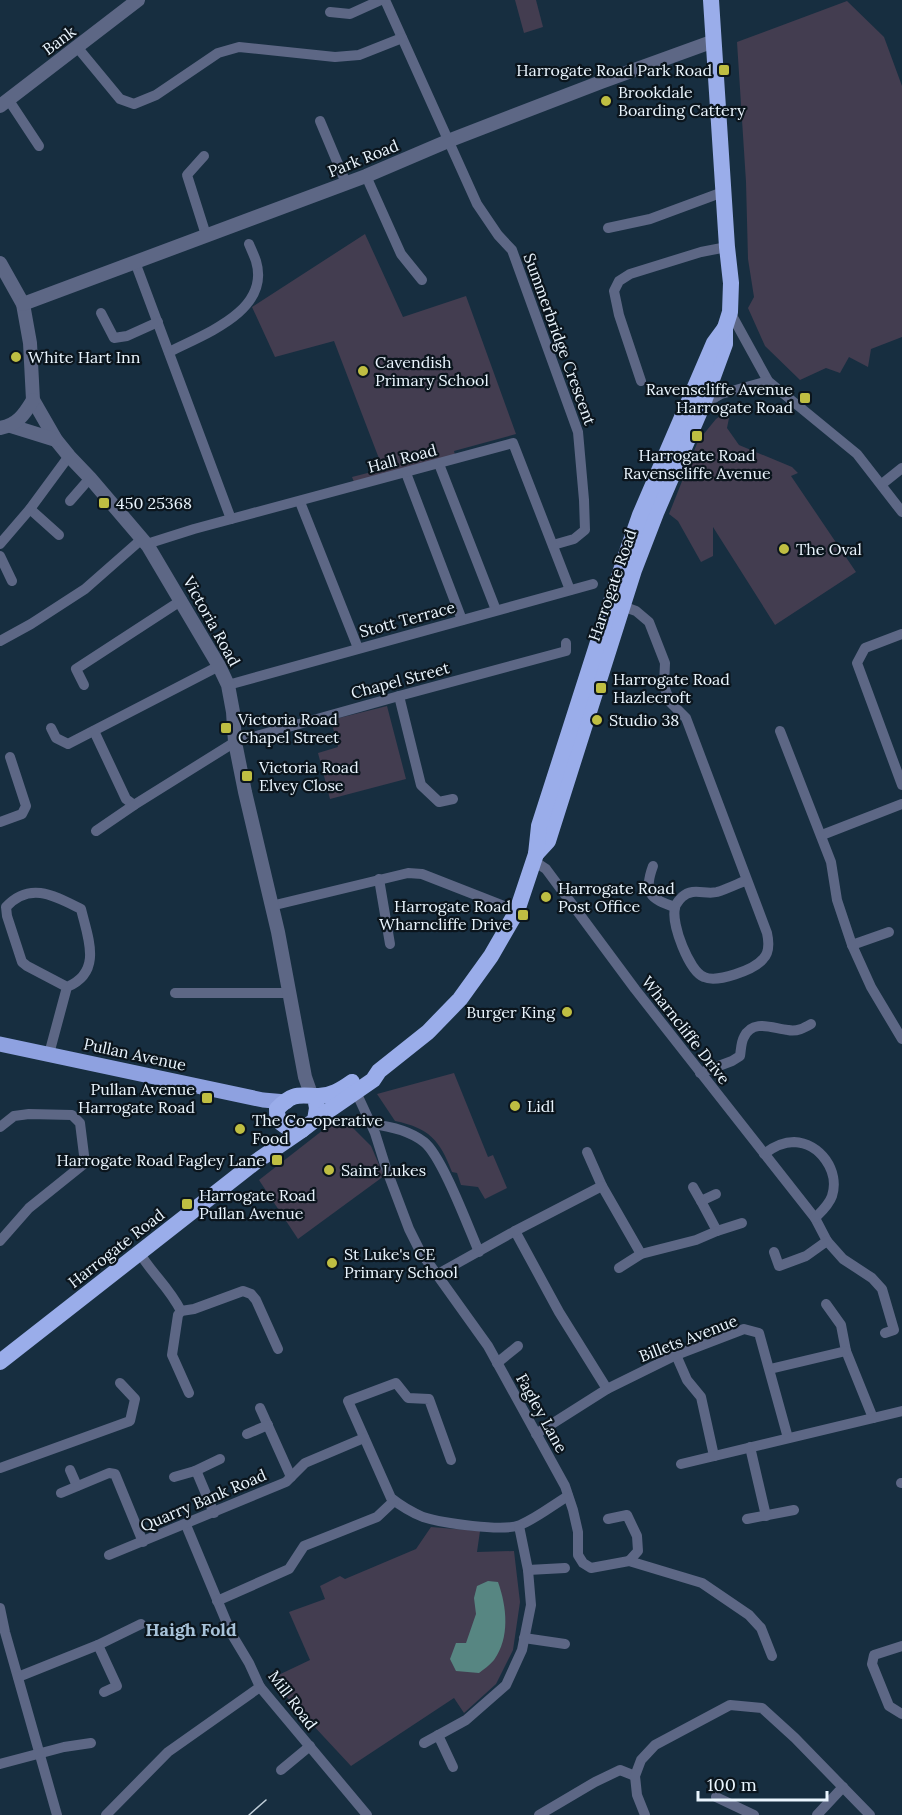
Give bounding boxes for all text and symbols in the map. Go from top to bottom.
street label: Bank [38,21,80,59]
place label: Harrogate Road Park Road [516,60,712,80]
marker: Harrogate Road Park Road [717,63,731,77]
place label: Brookdale Boarding Cattery [618,82,746,120]
marker: Brookdale Boarding Cattery [599,94,613,108]
street label: Park Road [325,135,402,181]
street label: Summerbridge Crescent [520,250,601,428]
place label: White Hart Inn [28,347,141,367]
marker: White Hart Inn [9,350,23,364]
place label: Cavendish Primary School [375,352,489,390]
marker: Cavendish Primary School [356,364,370,378]
place label: Ravenscliffe Avenue Harrogate Road [646,379,793,417]
marker: Ravenscliffe Avenue Harrogate Road [798,391,812,405]
marker: Harrogate Road Ravenscliffe Avenue [690,429,704,443]
street label: Hall Road [365,439,439,477]
place label: Harrogate Road Ravenscliffe Avenue [623,445,771,483]
place label: 450 25368 [116,493,192,513]
marker: 450 25368 [97,496,111,510]
street label: Harrogate Road [584,526,641,644]
place label: The Oval [796,539,862,559]
marker: The Oval [777,542,791,556]
street label: Victoria Road [179,572,245,670]
street label: Stott Terrace [357,597,457,641]
street label: Chapel Street [349,657,452,703]
place label: Harrogate Road Hazlecroft [613,669,730,707]
marker: Harrogate Road Hazlecroft [594,681,608,695]
place label: Victoria Road Chapel Street [237,709,340,747]
place label: Studio 38 [609,710,679,730]
marker: Studio 38 [590,713,604,727]
marker: Victoria Road Chapel Street [219,721,233,735]
place label: Victoria Road Elvey Close [258,757,359,795]
marker: Victoria Road Elvey Close [240,769,254,783]
place label: Harrogate Road Post Office [558,878,675,916]
marker: Harrogate Road Post Office [539,890,553,904]
place label: Harrogate Road Wharncliffe Drive [379,896,511,934]
marker: Harrogate Road Wharncliffe Drive [516,908,530,922]
street label: Wharncliffe Drive [638,972,735,1088]
place label: Burger King [466,1002,556,1022]
marker: Burger King [560,1005,574,1019]
street label: Pullan Avenue [82,1033,188,1075]
place label: Pullan Avenue Harrogate Road [78,1079,195,1117]
marker: Pullan Avenue Harrogate Road [200,1091,214,1105]
place label: Lidl [527,1096,555,1116]
marker: Lidl [508,1099,522,1113]
place label: The Co-operative Food [252,1110,383,1148]
marker: The Co-operative Food [233,1122,247,1136]
place label: Harrogate Road Fagley Lane [56,1150,265,1170]
marker: Harrogate Road Fagley Lane [270,1153,284,1167]
place label: Saint Lukes [341,1160,426,1180]
marker: Saint Lukes [322,1163,336,1177]
place label: Harrogate Road Pullan Avenue [199,1185,316,1223]
marker: Harrogate Road Pullan Avenue [180,1197,194,1211]
street label: Harrogate Road [64,1204,169,1292]
place label: St Luke's CE Primary School [344,1244,458,1282]
marker: St Luke's CE Primary School [325,1256,339,1270]
street label: Billets Avenue [636,1310,740,1366]
street label: Fagley Lane [512,1370,572,1456]
street label: Quarry Bank Road [137,1464,270,1536]
district label: Haigh Fold [145,1618,237,1641]
street label: Mill Road [264,1666,322,1734]
scale bar [698,1764,827,1802]
text: 100 m [707,1773,757,1796]

